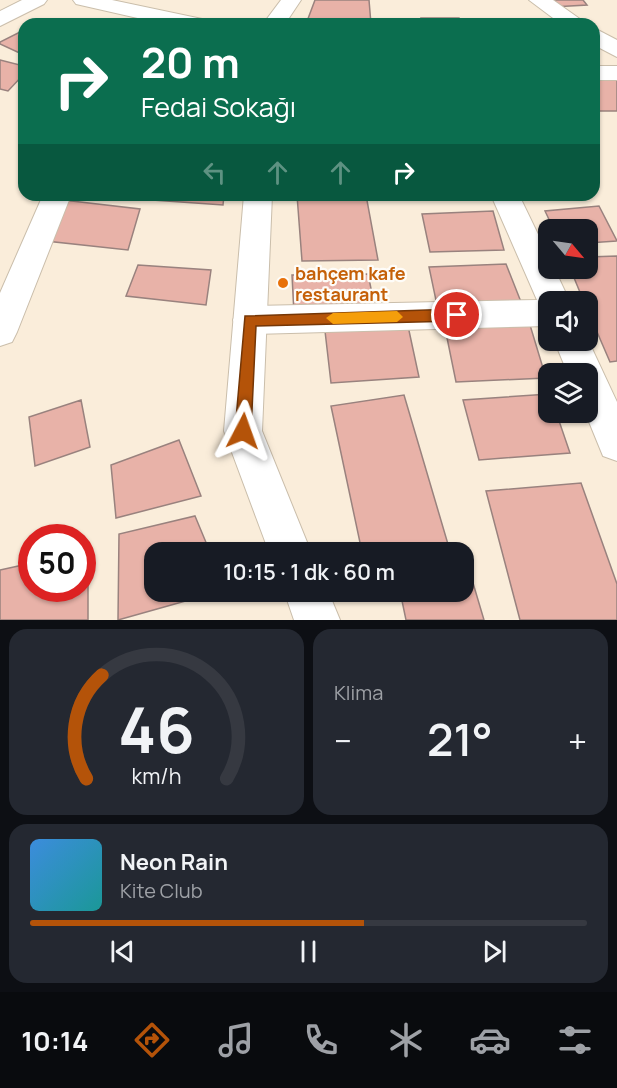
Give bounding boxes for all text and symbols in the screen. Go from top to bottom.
text: 20 m [141,33,240,91]
icon: right [42,42,120,120]
text: Fedai Sokağı [141,88,296,125]
icon: left [198,156,231,189]
icon: ahead [261,156,294,189]
icon: ahead [324,156,357,189]
icon: right [387,156,420,189]
north arrow [538,219,598,279]
map controls [538,219,598,423]
place label: bahçem kafe restaurant [295,261,406,306]
marker: bahçem kafe restaurant [276,276,290,290]
pin [431,289,482,340]
button: sound [538,291,598,351]
icon: arrive [440,298,473,331]
button: layers [538,363,598,423]
position arrow [211,399,275,463]
speed limit sign: 50 [18,524,96,602]
text: 10:15 · 1 dk · 60 m [223,557,395,587]
text: Klima [334,679,383,706]
text: 46 [118,686,195,772]
text: 21° [427,708,493,770]
text: − [334,718,352,763]
text: + [568,718,587,763]
text: km/h [132,761,181,790]
text: Neon Rain [120,847,228,877]
text: Kite Club [120,877,203,904]
icon: previous [106,935,139,968]
icon: pause [292,935,325,968]
icon: next [478,935,511,968]
icon: directions [131,1019,173,1061]
icon: music [215,1019,257,1061]
icon: phone [300,1019,342,1061]
icon: climate [385,1019,427,1061]
icon: car [469,1019,511,1061]
icon: filters [554,1019,596,1061]
text: 10:14 [21,1022,88,1059]

